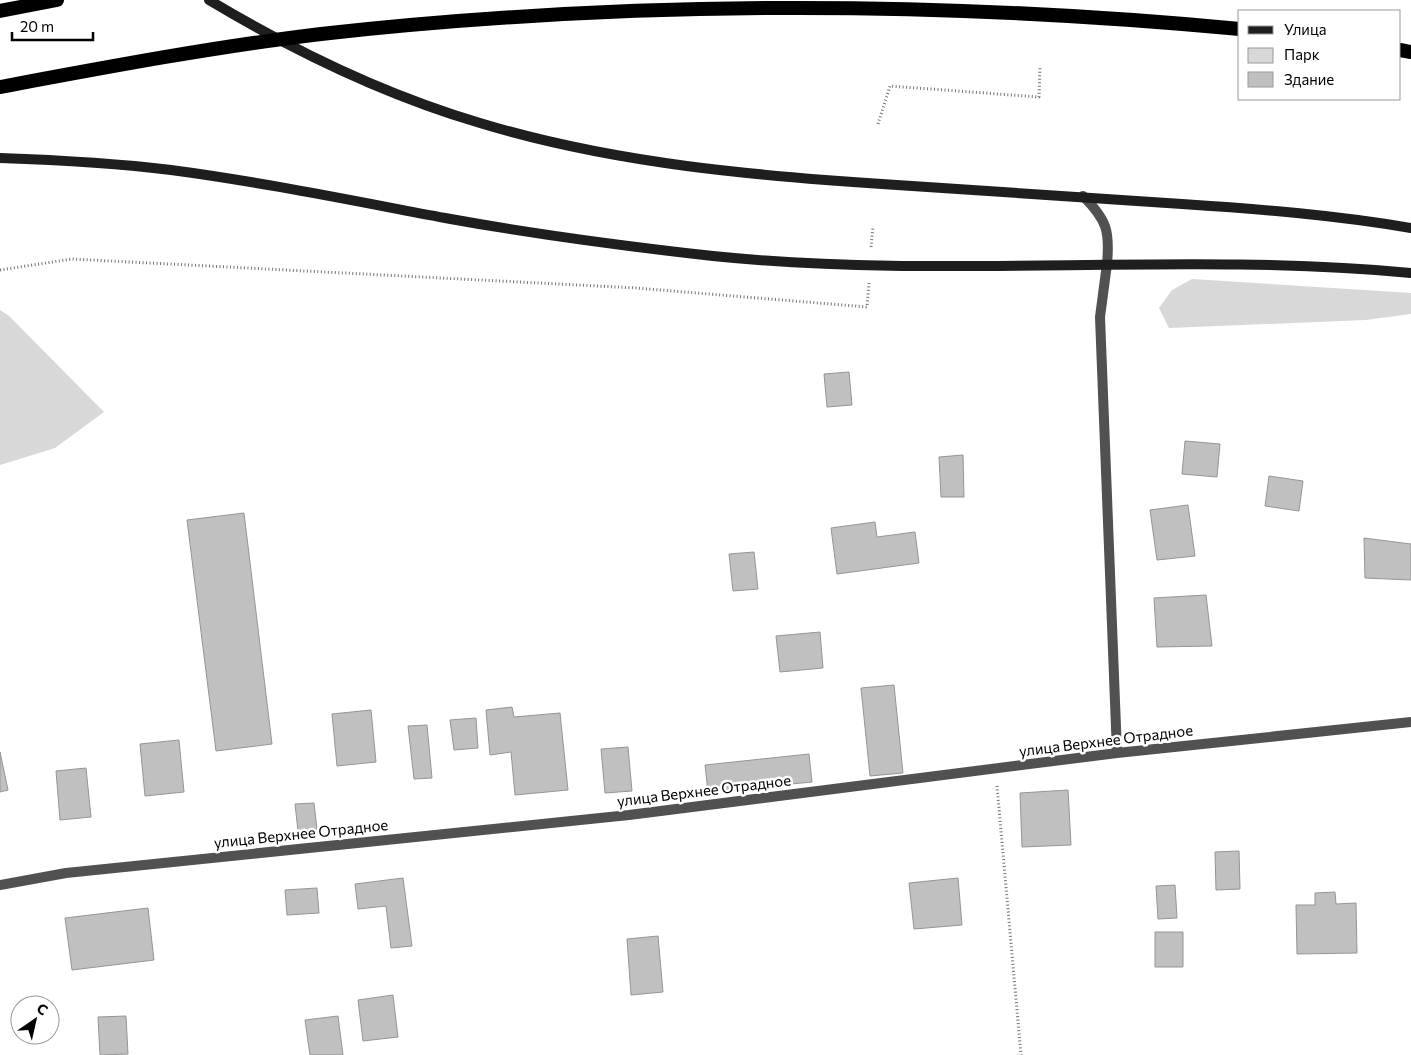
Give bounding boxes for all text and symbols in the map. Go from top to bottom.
scale bar [12,10,94,42]
legend [1238,10,1401,100]
text: 20 m [20,17,54,35]
text: Улица [1284,20,1326,38]
text: Парк [1284,45,1320,63]
text: Здание [1284,70,1334,88]
street label: улица Верхнее Отрадное [1018,720,1194,760]
street label: улица Верхнее Отрадное [616,770,792,810]
street label: улица Верхнее Отрадное [213,815,389,851]
north arrow [10,995,60,1045]
text: С [34,999,51,1019]

